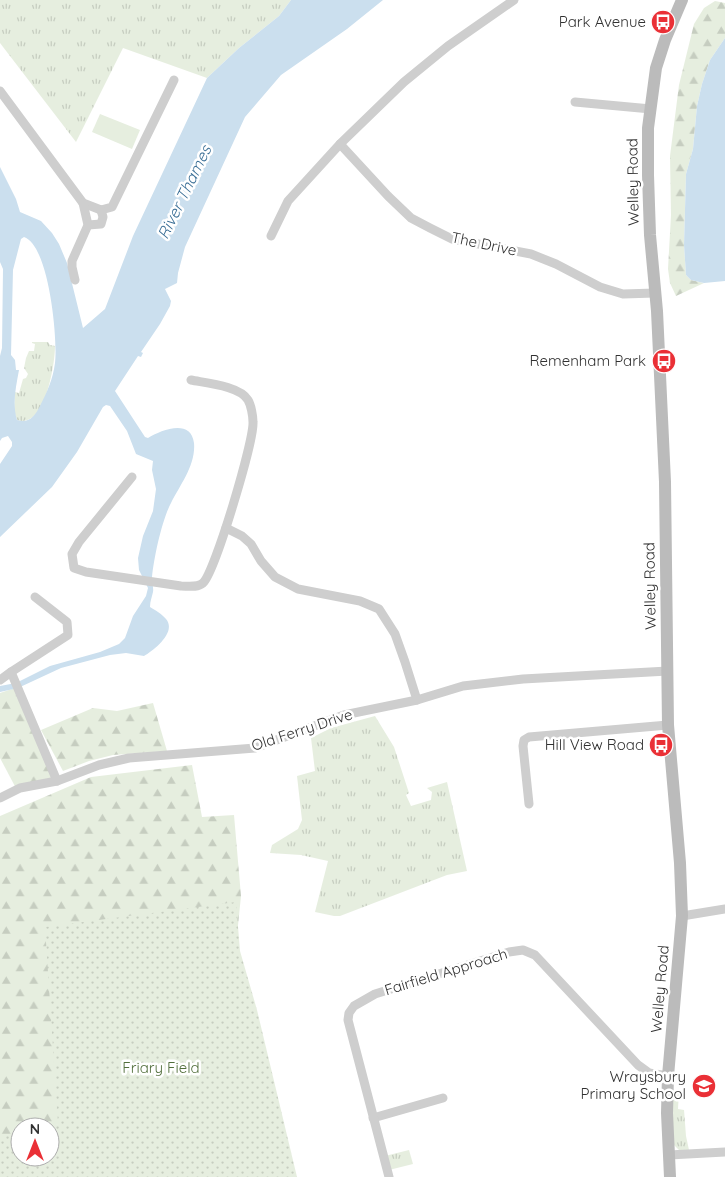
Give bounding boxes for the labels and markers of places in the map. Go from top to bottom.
bus stop icon: Park Avenue [650,9,676,35]
place label: Park Avenue [559,12,646,31]
bus stop icon: Remenham Park [651,348,677,374]
place label: Remenham Park [530,351,646,370]
bus stop icon: Hill View Road [648,732,674,758]
place label: Hill View Road [545,735,644,754]
place label: Wraysbury Primary School [581,1067,686,1103]
school or university icon: Wraysbury Primary School [691,1073,717,1099]

